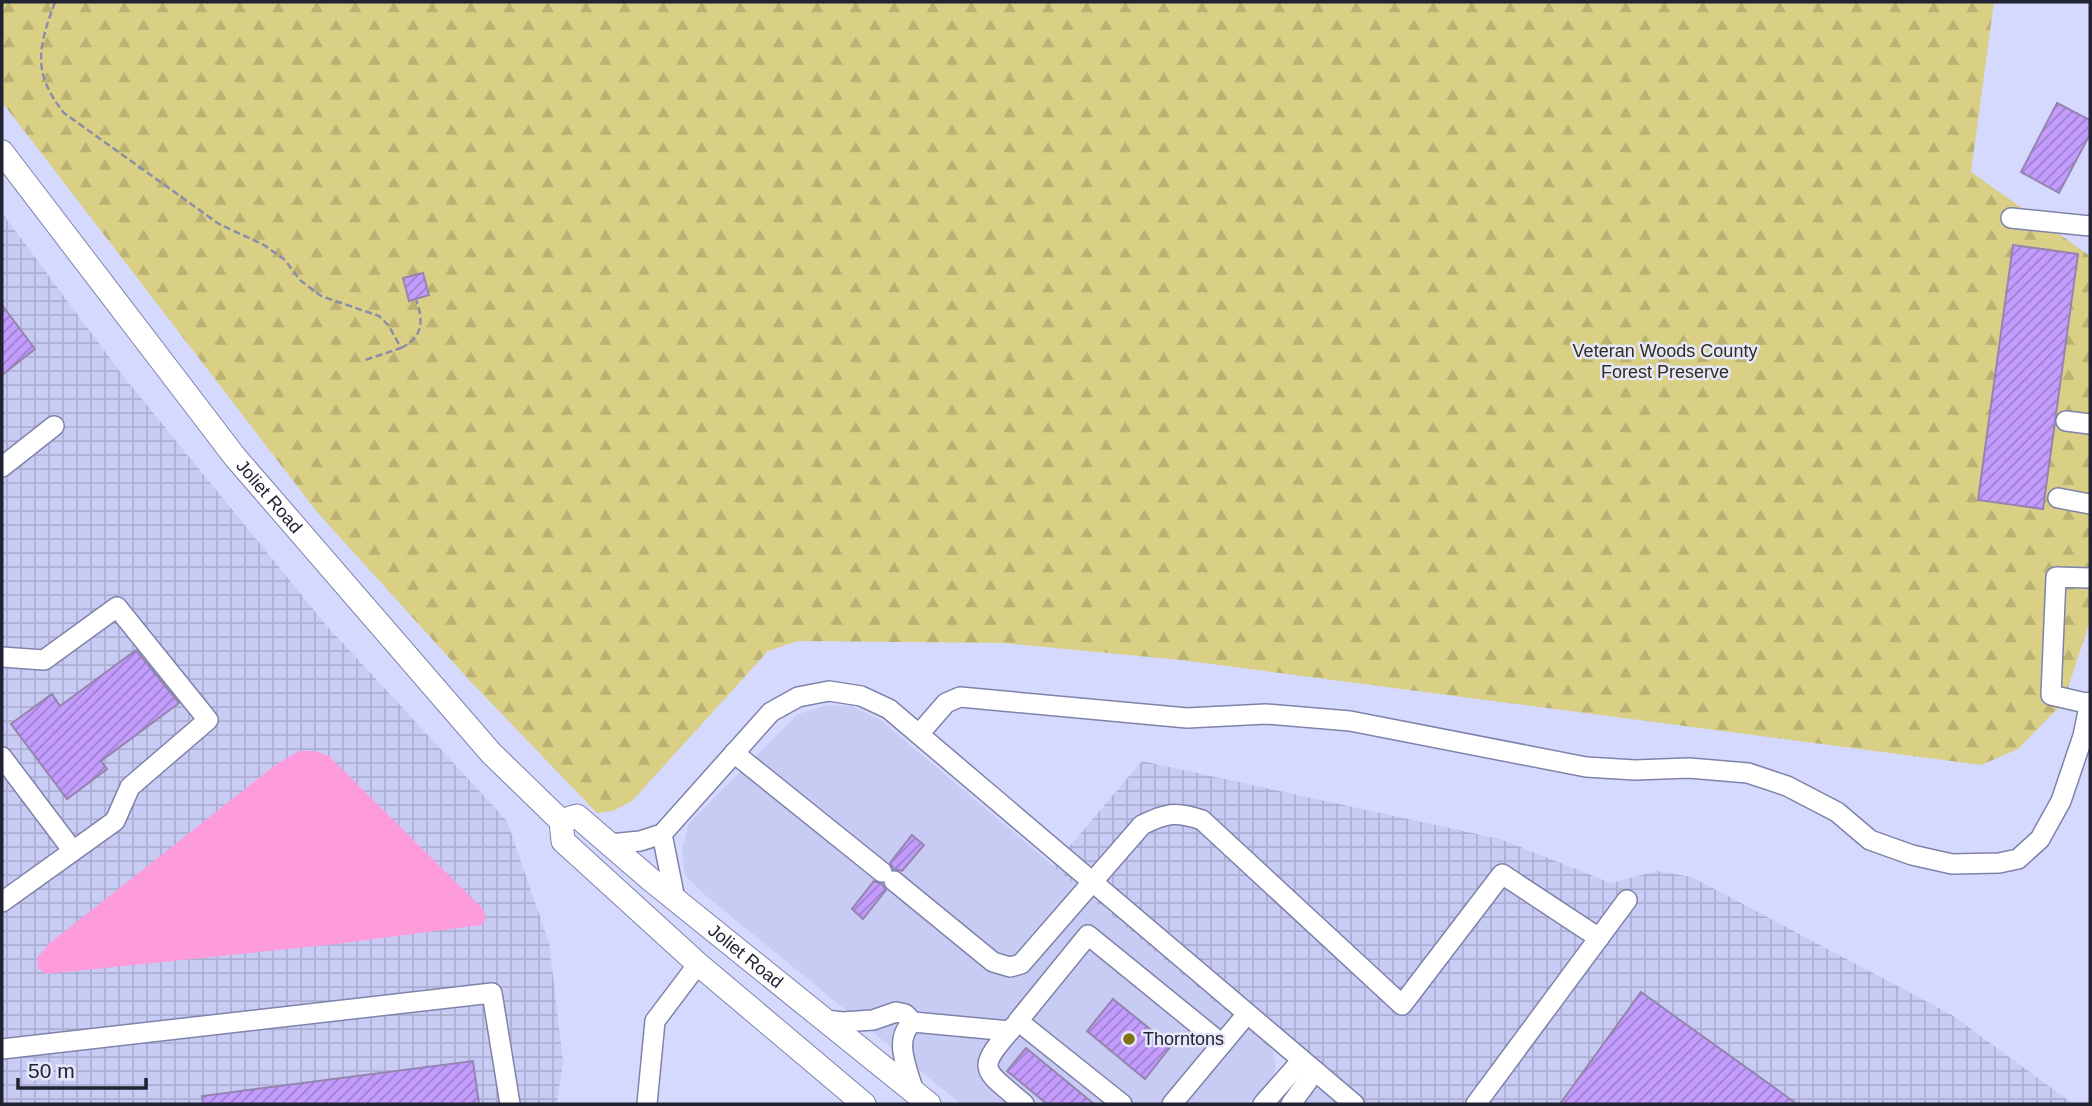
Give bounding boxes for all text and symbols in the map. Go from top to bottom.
park label: Veteran Woods County Forest Preserve [1573,341,1757,382]
street label: Joliet Road [232,456,306,537]
street label: Joliet Road [704,920,787,992]
place label: Thorntons [1143,1029,1224,1049]
marker: Thorntons [1121,1031,1137,1047]
scale bar [18,1046,145,1090]
text: 50 m [28,1059,75,1082]

